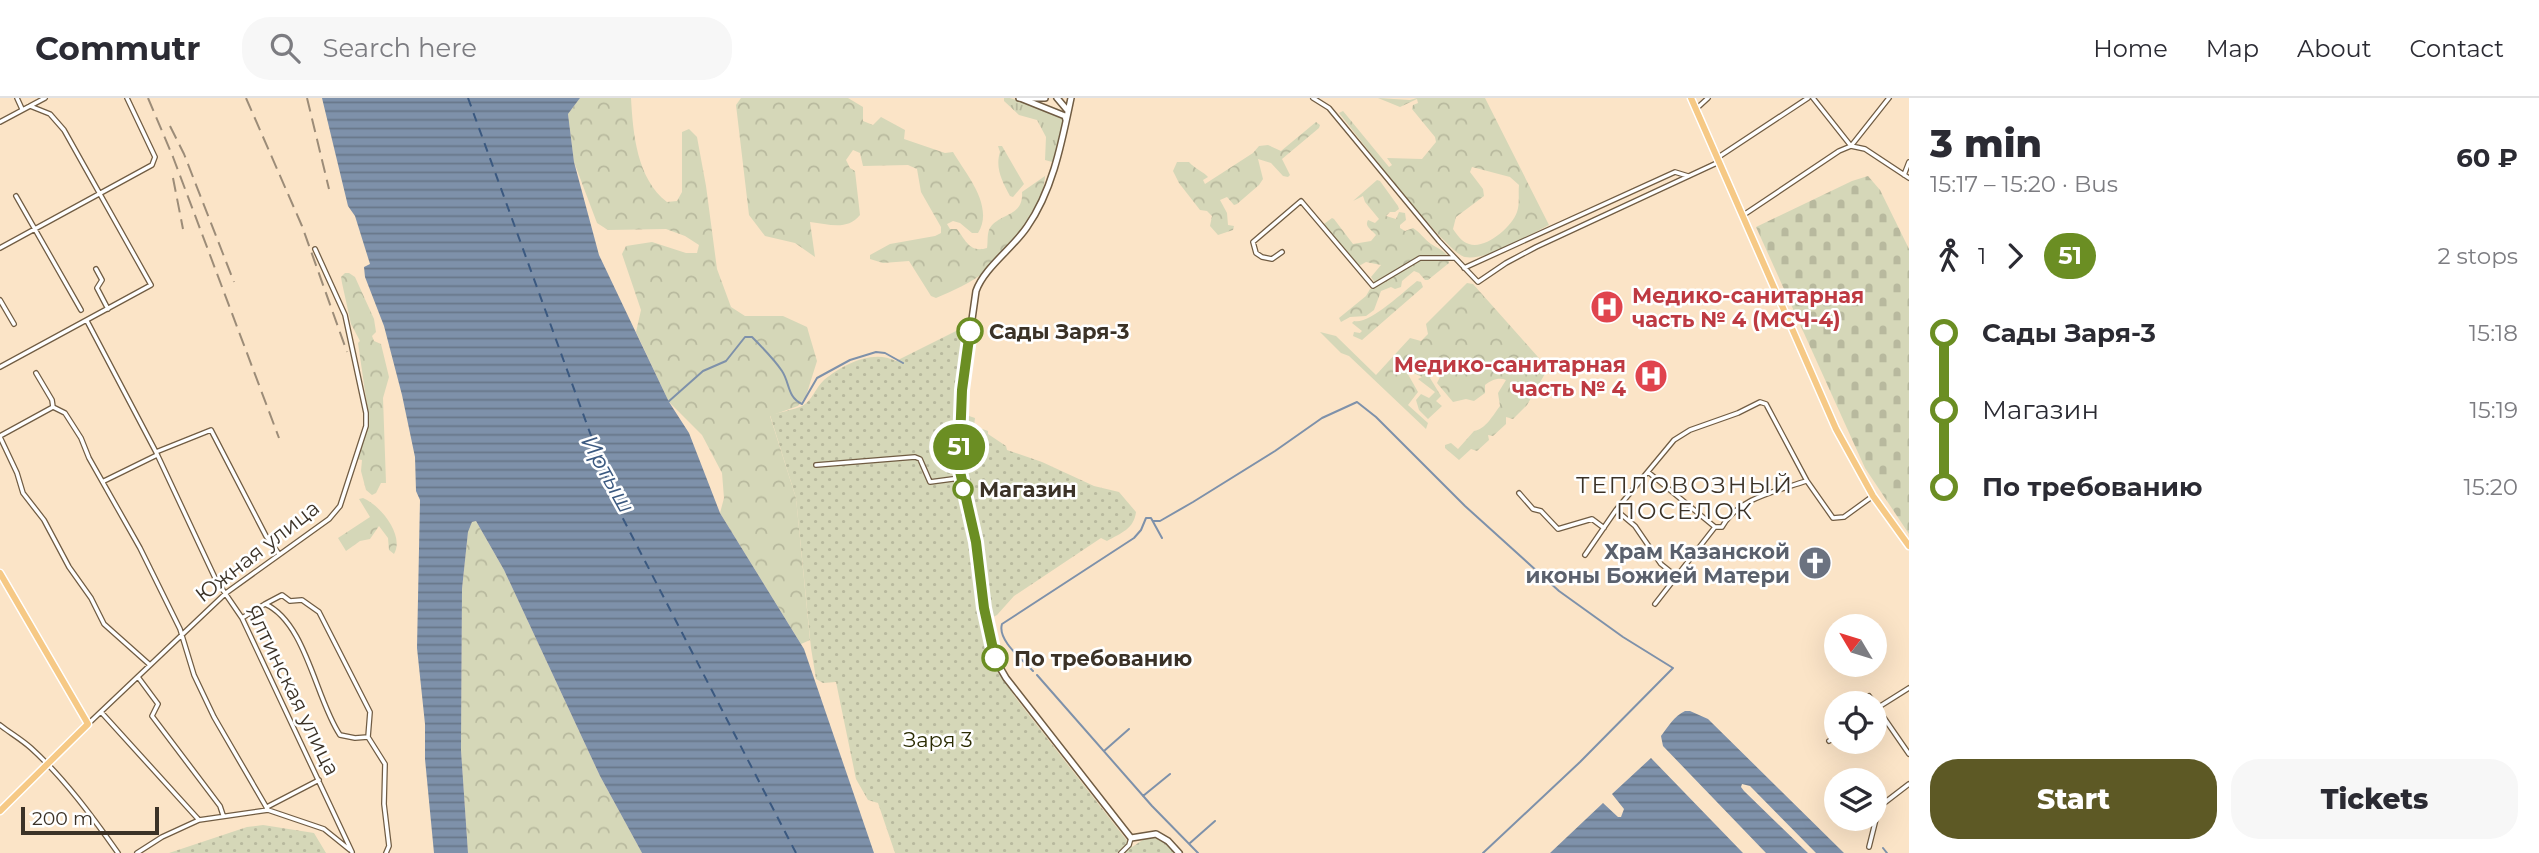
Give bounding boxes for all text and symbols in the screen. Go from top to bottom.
search box [242,17,732,80]
text: Commutr [35,28,200,68]
icon: search [266,29,304,67]
text: Search here [322,32,477,64]
text: Home [2093,34,2168,63]
text: Map [2206,34,2259,63]
text: About [2297,34,2371,63]
text: Contact [2409,34,2504,63]
text: 3 min [1930,120,2042,167]
text: 60 ₽ [2456,142,2518,174]
text: 15:17 – 15:20 · Bus [1930,170,2118,198]
icon: walk [1930,237,1968,275]
icon: forward [1996,237,2034,275]
text: 51 [2058,241,2082,270]
text: 1 [1978,242,1986,270]
text: 2 stops [2438,242,2518,270]
place label: Медико-санитарная часть № 4 (МСЧ-4) [1632,283,1864,332]
hospital icon: Медико-санитарная часть № 4 (МСЧ-4) [1588,288,1626,326]
text: Сады Заря-3 [1982,317,2156,349]
marker: Сады Заря-3 [957,318,983,344]
place label: Сады Заря-3 [989,319,1130,344]
text: 15:18 [2469,319,2518,347]
place label: Медико-санитарная часть № 4 [1394,352,1627,401]
hospital icon: Медико-санитарная часть № 4 [1632,357,1670,395]
text: Магазин [1982,394,2099,426]
text: 15:19 [2469,396,2518,424]
line badge: 51 [928,424,990,470]
water label: Иртыш [575,430,641,518]
text: 51 [947,432,971,461]
district label: ТЕПЛОВОЗНЫЙ ПОСЕЛОК [1576,471,1794,525]
text: По требованию [1982,471,2203,503]
text: 15:20 [2464,473,2518,501]
place label: Магазин [979,477,1077,502]
marker: Магазин [953,479,973,499]
street label: Южная улица [190,495,324,607]
place label: Храм Казанской иконы Божией Матери [1526,539,1790,588]
church icon: Храм Казанской иконы Божией Матери [1796,544,1834,582]
street label: Ялтинская улица [241,600,345,780]
north arrow [1824,614,1886,677]
map controls [1824,614,1887,831]
marker: По требованию [982,645,1008,671]
place label: По требованию [1014,646,1192,671]
button: locate [1824,691,1887,754]
park label: Заря 3 [903,727,973,752]
button: Start [1930,759,2217,839]
button: Tickets [2231,759,2518,839]
button: layers [1824,768,1887,831]
scale bar [21,804,159,836]
text: 200 m [32,807,93,830]

